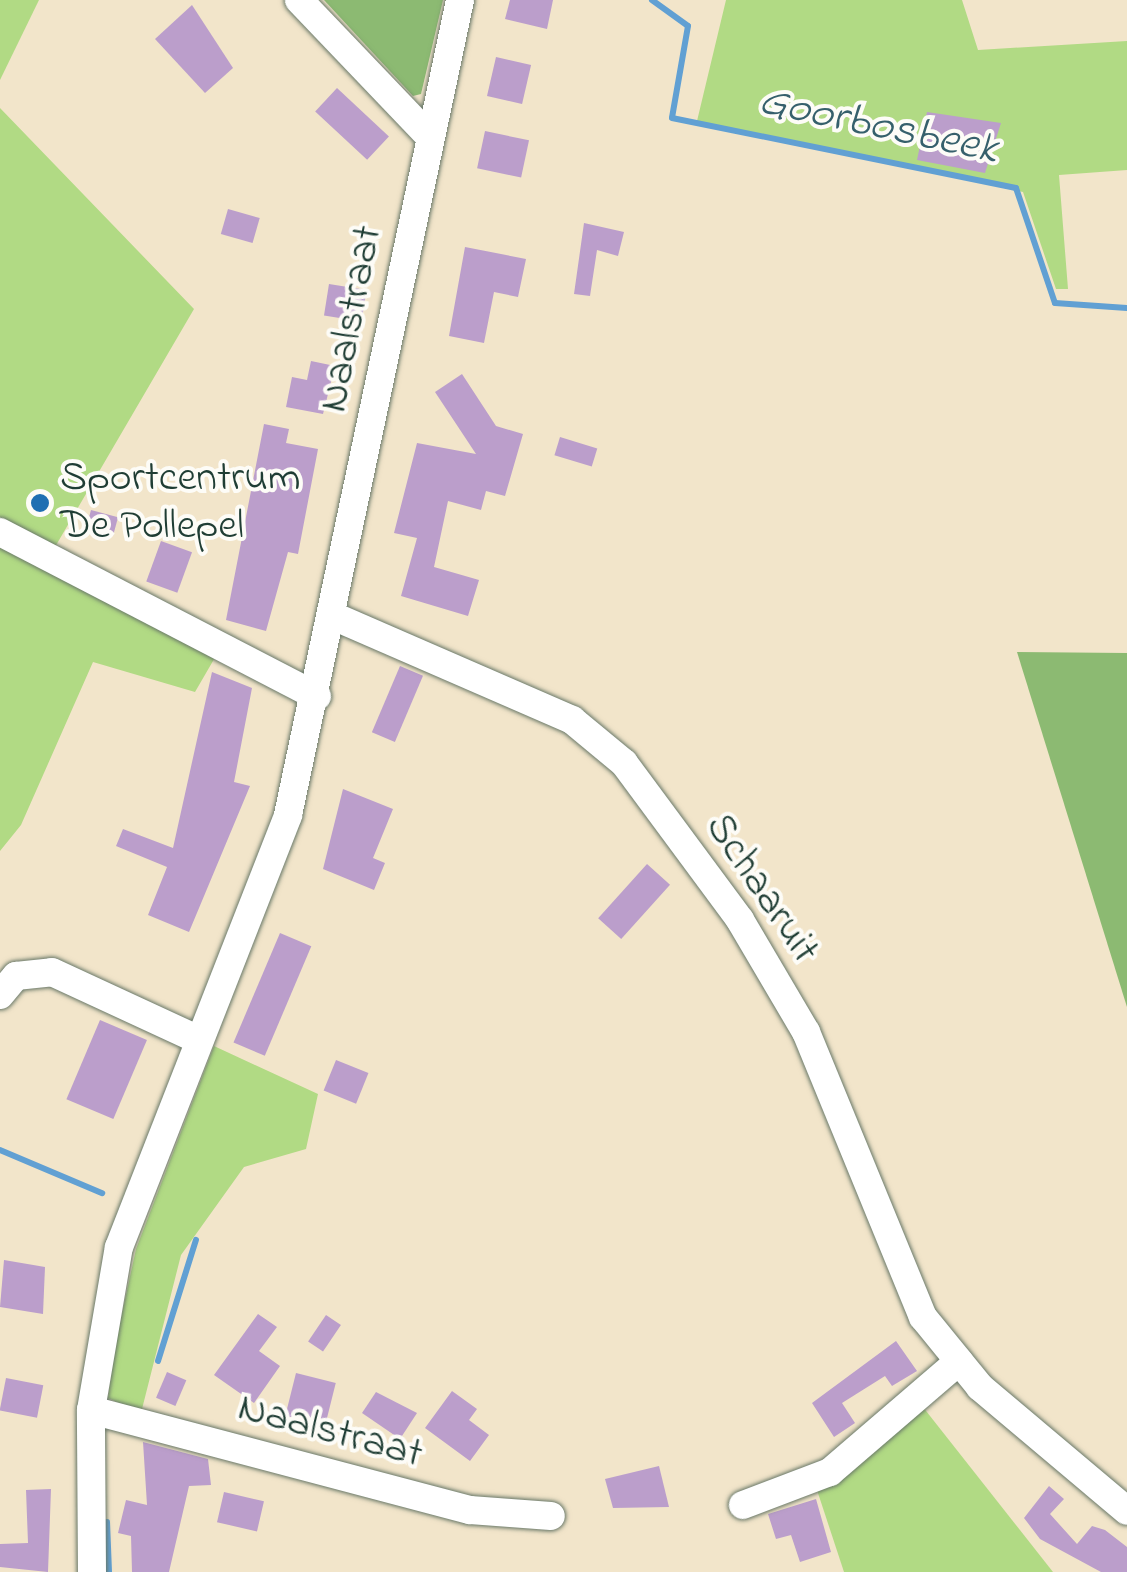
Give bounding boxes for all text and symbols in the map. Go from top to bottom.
water label: Goorbosbeek [754,75,1002,179]
street label: Naalstraat [309,222,395,416]
place label: Sportcentrum De Pollepel [60,454,301,552]
marker: Sportcentrum De Pollepel [29,492,51,514]
street label: Schaaruit [693,805,829,973]
street label: Naalstraat [232,1383,428,1481]

